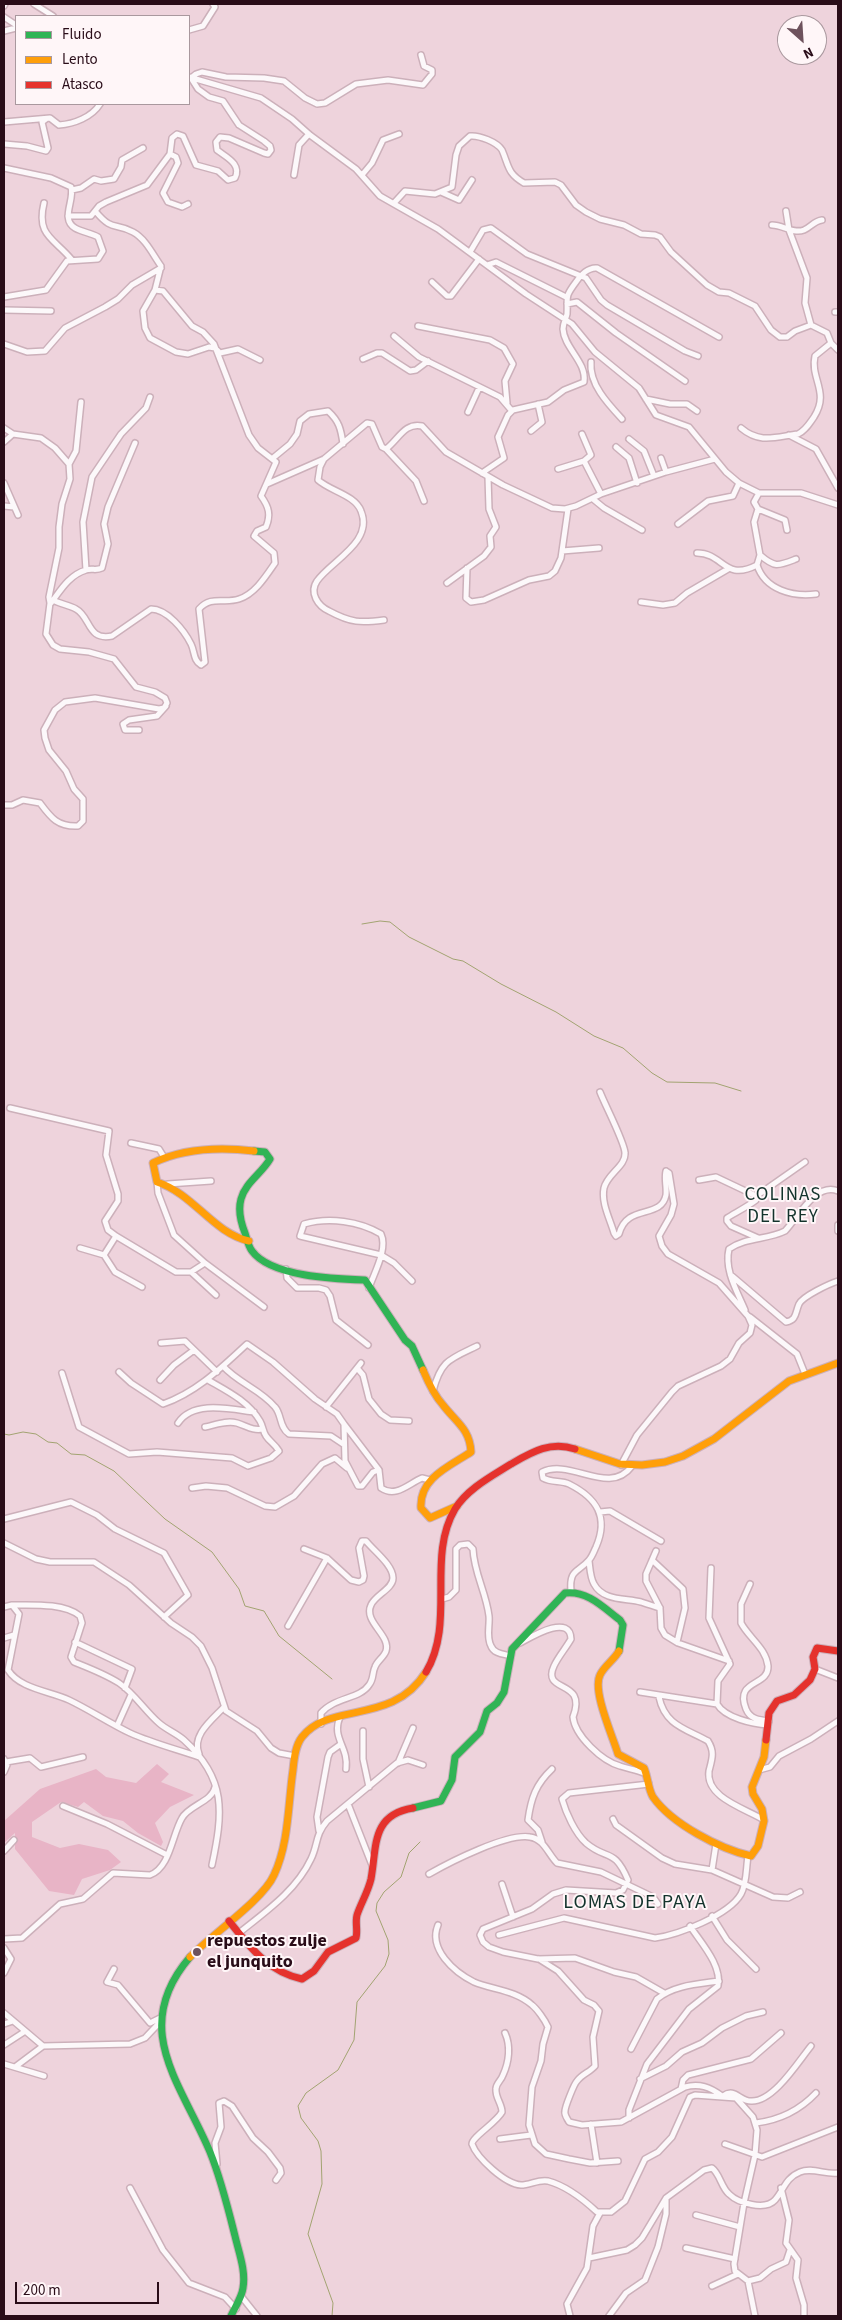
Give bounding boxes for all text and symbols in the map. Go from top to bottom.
legend [15,15,190,105]
north arrow [777,15,827,65]
text: Fluido [62,24,102,45]
text: N [800,42,817,64]
text: Lento [62,49,98,70]
text: Atasco [62,74,103,95]
district label: COLINAS DEL REY [744,1185,822,1229]
district label: LOMAS DE PAYA [562,1892,708,1916]
place label: repuestos zulje el junquito [207,1931,327,1974]
marker: repuestos zulje el junquito [191,1946,203,1958]
scale bar [18,2272,161,2304]
text: 200 m [23,2280,61,2301]

